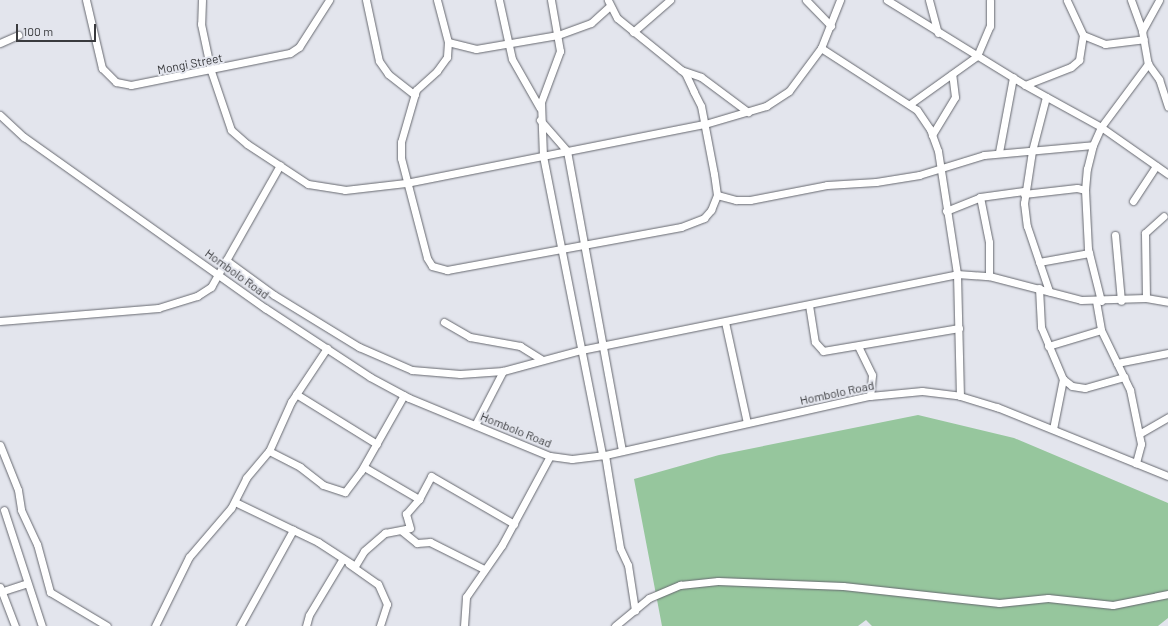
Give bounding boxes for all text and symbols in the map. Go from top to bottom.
scale bar [18,16,98,42]
text: 100 m [23,24,53,38]
street label: Mongi Street [156,51,224,77]
street label: Hombolo Road [202,246,272,302]
street label: Hombolo Road [799,378,875,408]
street label: Hombolo Road [478,409,554,451]

